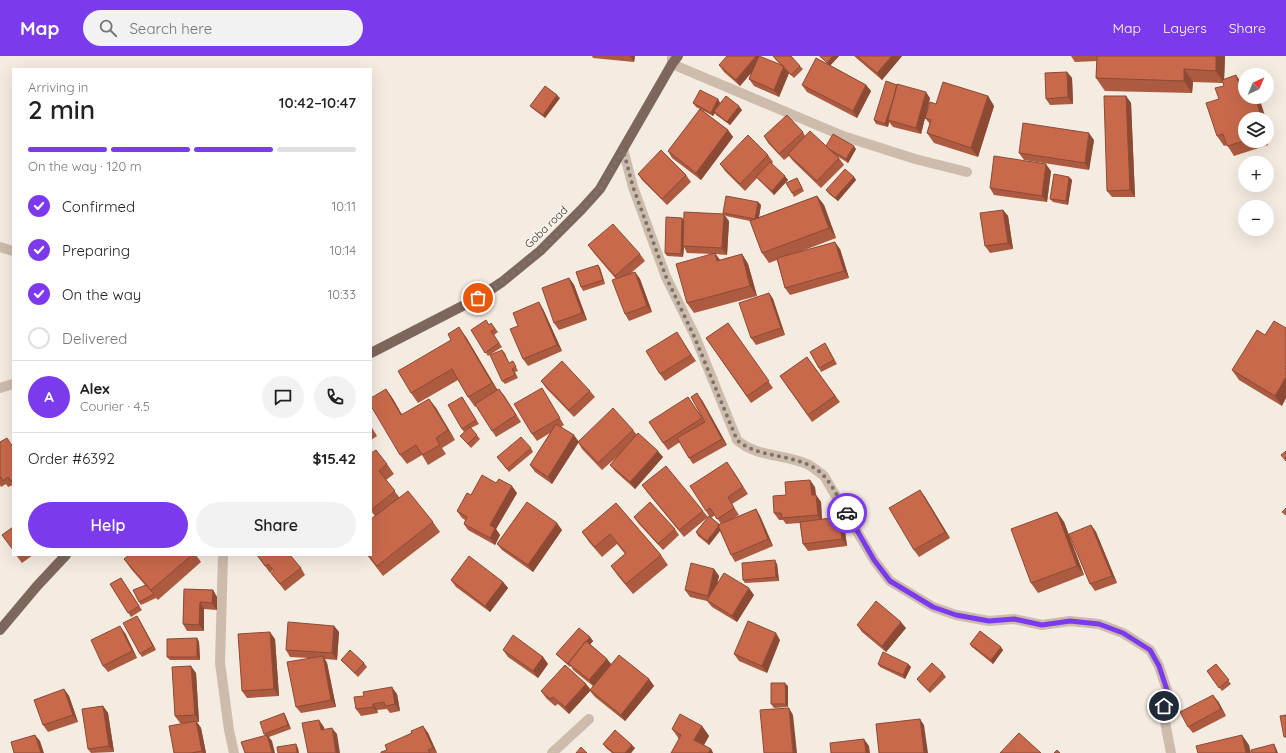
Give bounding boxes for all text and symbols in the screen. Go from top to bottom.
search box [83,10,363,46]
text: Map [20,16,59,40]
icon: search [97,17,119,39]
text: Search here [129,19,212,38]
text: Map [1112,19,1141,37]
text: Layers [1163,19,1207,37]
text: Share [1229,19,1266,37]
north arrow [1238,68,1274,104]
map controls [1238,68,1274,236]
text: Arriving in [28,79,88,95]
text: 2 min [28,93,95,126]
text: 10:42–10:47 [279,93,356,112]
button: layers [1238,112,1274,148]
button: + [1238,156,1274,192]
text: On the way · 120 m [28,158,142,174]
icon: check [28,195,50,217]
text: Confirmed [62,197,135,216]
text: 10:11 [331,198,356,214]
button: − [1238,200,1274,236]
street label: Goba road [522,203,570,251]
icon: check [28,239,50,261]
text: Preparing [62,241,130,260]
text: 10:14 [330,242,356,258]
pin [461,281,495,315]
icon: check [28,283,50,305]
text: On the way [62,285,141,304]
text: 10:33 [327,286,356,302]
icon: bag [467,287,489,309]
text: Delivered [62,329,127,348]
button: chat [262,376,304,418]
button: phone [314,376,356,418]
text: Alex [80,379,110,398]
text: A [44,387,54,406]
text: Courier · 4.5 [80,398,150,414]
text: Order #6392 [28,449,115,468]
text: $15.42 [313,449,356,468]
courier [827,493,867,533]
button: Help [28,502,188,548]
button: Share [196,502,356,548]
icon: car [836,502,858,524]
pin [1147,689,1181,723]
icon: home [1153,695,1175,717]

